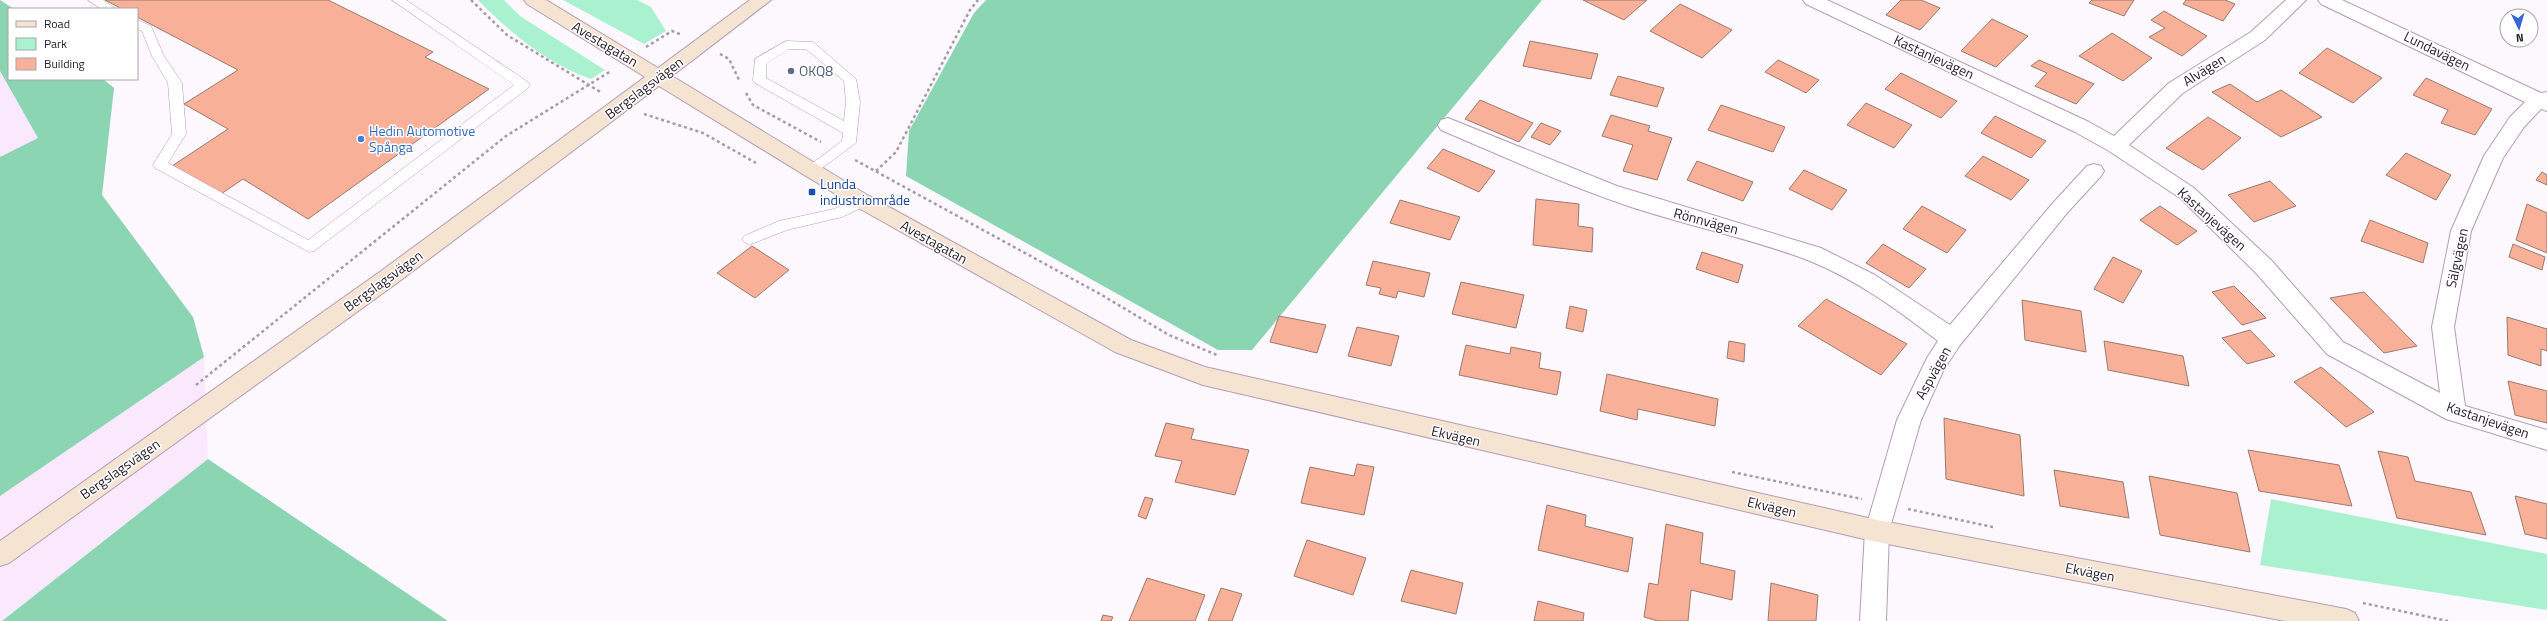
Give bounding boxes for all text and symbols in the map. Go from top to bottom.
legend [8,8,138,80]
north arrow [2499,8,2539,48]
text: Road [44,14,70,33]
street label: Avestagatan [568,16,642,72]
street label: Lundavägen [2401,25,2474,76]
street label: Kastanjevägen [1891,29,1978,84]
text: N [2515,30,2524,46]
text: Park [44,34,67,53]
street label: Alvägen [2178,48,2229,91]
street label: Bergslagsvägen [600,51,687,124]
text: Building [44,54,85,73]
place label: OKQ8 [799,60,833,81]
marker: OKQ8 [786,66,796,76]
place label: Hedin Automotive Spånga [369,120,475,157]
marker: Hedin Automotive Spånga [356,134,366,144]
place label: Lunda industriområde [820,173,910,210]
street label: Kastanjevägen [2173,182,2251,255]
marker: Lunda industriområde [807,187,817,197]
street label: Rönnvägen [1671,202,1741,239]
street label: Avestagatan [897,214,972,269]
street label: Sälgvägen [2440,226,2473,290]
street label: Bergslagsvägen [339,245,427,317]
street label: Aspvägen [1909,343,1956,403]
street label: Kastanjevägen [2444,396,2532,444]
street label: Ekvägen [1429,420,1483,451]
street label: Bergslagsvägen [75,433,164,504]
street label: Ekvägen [1745,491,1799,522]
street label: Ekvägen [2064,556,2117,587]

